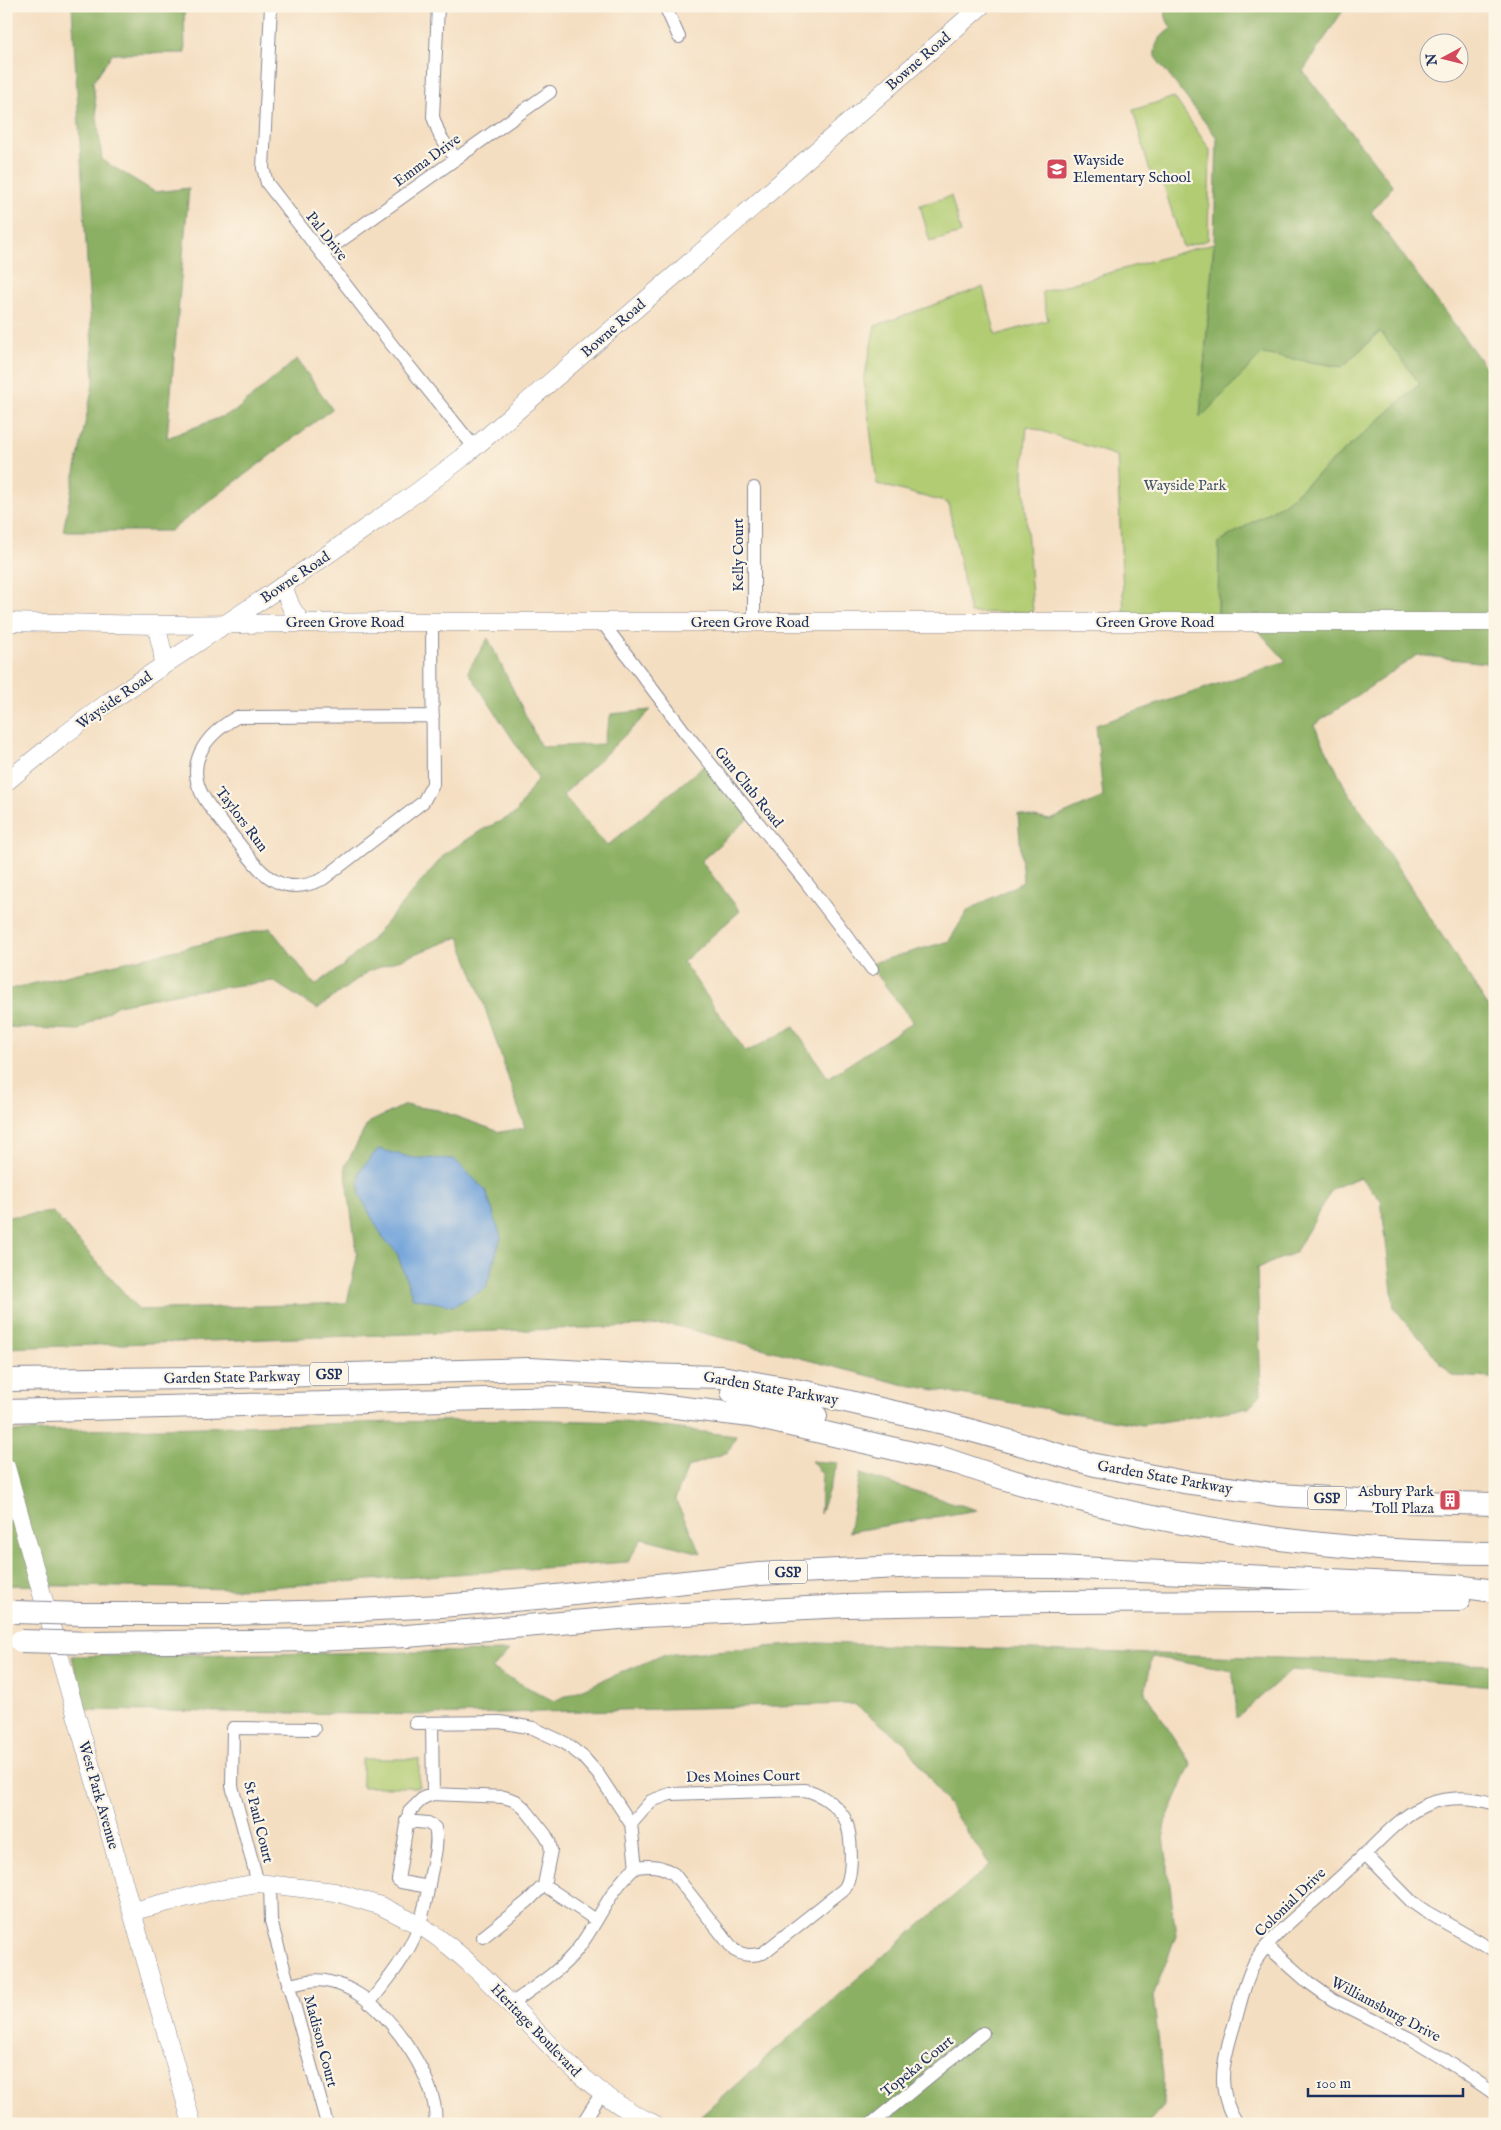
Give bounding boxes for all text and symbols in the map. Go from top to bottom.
street label: Bowne Road [882,27,955,95]
north arrow [1418,32,1468,82]
text: N [1422,52,1442,68]
street label: Emma Drive [390,130,465,191]
place label: Wayside Elementary School [1073,151,1192,187]
school or university icon: Wayside Elementary School [1045,157,1069,181]
street label: Pal Drive [301,208,352,265]
street label: Bowne Road [577,294,650,362]
park label: Wayside Park [1144,476,1227,495]
street label: Kelly Court [729,518,748,592]
street label: Bowne Road [257,547,334,608]
street label: Green Grove Road [286,613,405,632]
street label: Green Grove Road [691,613,810,632]
street label: Green Grove Road [1096,613,1215,632]
street label: Wayside Road [73,667,157,734]
street label: Gun Club Road [710,743,788,832]
street label: Taylors Run [211,783,272,856]
road number: GSP [310,1362,348,1386]
street label: Garden State Parkway [164,1367,301,1388]
street label: Garden State Parkway [702,1367,840,1410]
street label: Garden State Parkway [1096,1456,1234,1499]
place label: Asbury Park Toll Plaza [1357,1482,1435,1518]
road number: GSP [1308,1486,1346,1510]
building icon: Asbury Park Toll Plaza [1438,1488,1462,1512]
road number: GSP [769,1560,807,1584]
street label: West Park Avenue [74,1739,123,1852]
street label: Des Moines Court [686,1766,800,1787]
street label: St Paul Court [239,1779,278,1865]
street label: Colonial Drive [1251,1864,1330,1941]
street label: Williamsburg Drive [1328,1973,1444,2046]
street label: Heritage Boulevard [486,1980,586,2082]
street label: Madison Court [299,1993,342,2089]
street label: Topeka Court [877,2031,957,2101]
scale bar [1308,2065,1464,2097]
text: 100 m [1316,2074,1352,2093]

